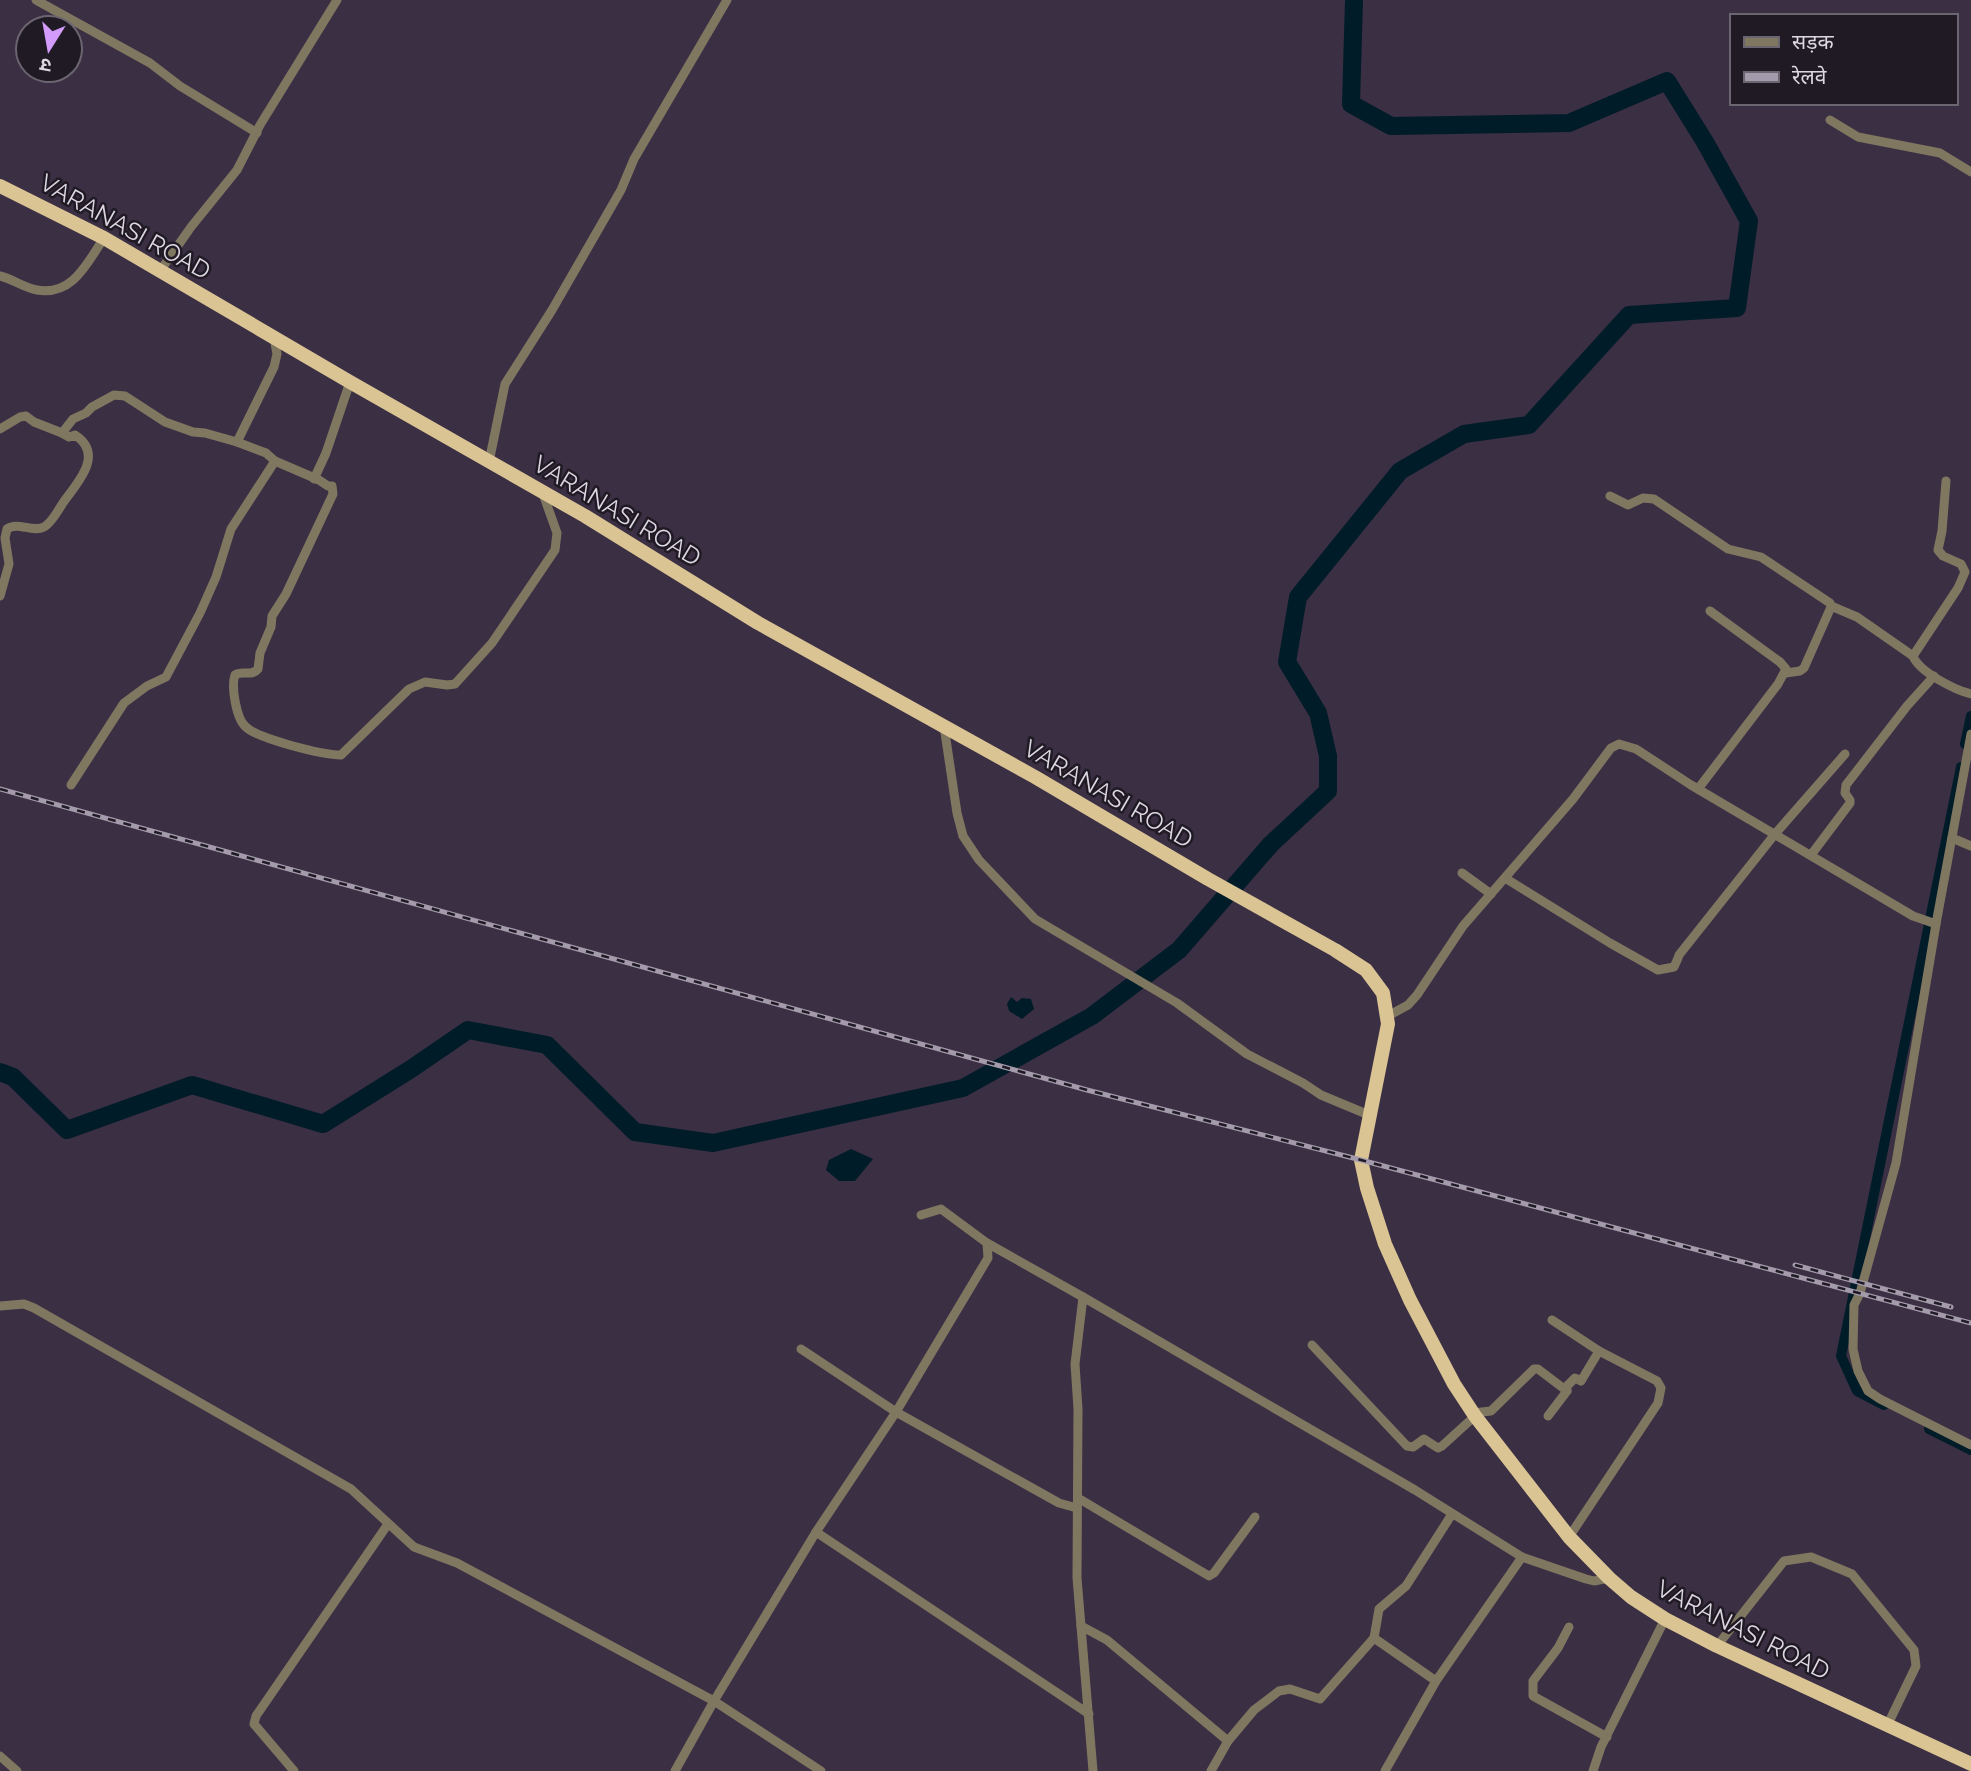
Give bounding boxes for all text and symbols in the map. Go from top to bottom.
north arrow [14,14,84,84]
legend [1730,14,1957,105]
text: सड़क [1792,29,1834,54]
text: उ [37,54,53,78]
text: रेलवे [1791,64,1827,89]
street label: VARANASI ROAD [35,168,216,285]
street label: VARANASI ROAD [528,449,706,572]
street label: VARANASI ROAD [1018,733,1198,854]
street label: VARANASI ROAD [1652,1573,1835,1686]

